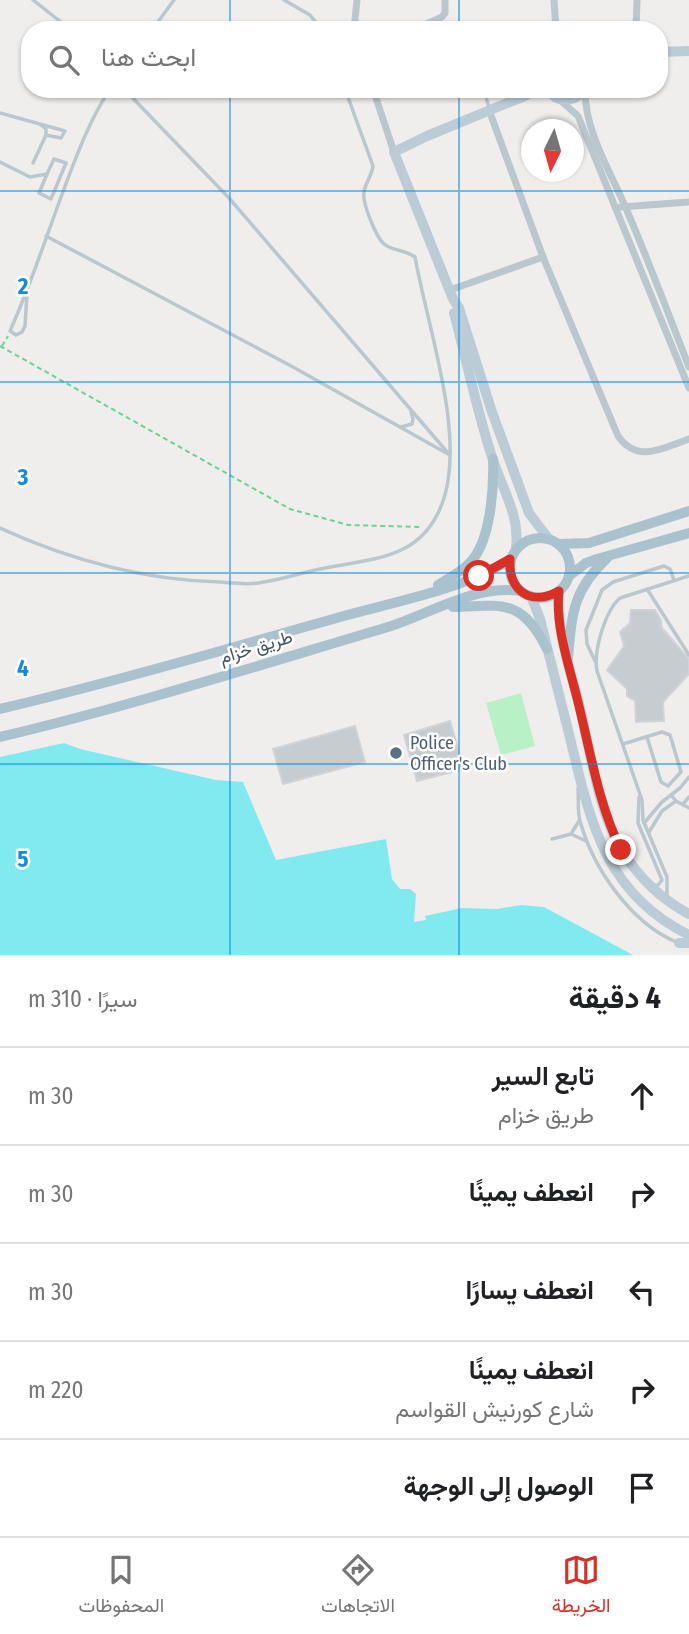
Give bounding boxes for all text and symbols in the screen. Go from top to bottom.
search box [21,21,668,98]
icon: search [45,41,83,79]
text: ابحث هنا [101,42,196,73]
north arrow [521,119,584,182]
text: 2 [17,272,29,300]
text: 3 [17,463,29,491]
route start [463,560,494,591]
street label: طريق خزام [217,626,295,669]
text: 4 [17,654,29,682]
place label: Police Officer's Club [410,732,507,775]
marker: Police Officer's Club [388,745,404,761]
route end [605,834,636,865]
text: 5 [17,845,29,873]
text: 4 دقيقة [569,980,661,1016]
text: سيرًا · 310 m [28,985,137,1013]
text: تابع السير [492,1061,594,1092]
icon: ahead [623,1077,661,1115]
text: 30 m [28,1082,73,1110]
text: طريق خزام [498,1101,594,1129]
icon: right [623,1175,661,1213]
text: انعطف يمينًا [469,1177,594,1208]
text: 30 m [28,1180,73,1208]
icon: left [623,1273,661,1311]
text: انعطف يسارًا [466,1275,594,1306]
text: 30 m [28,1278,73,1306]
text: انعطف يمينًا [469,1355,594,1386]
icon: right [623,1371,661,1409]
text: 220 m [28,1376,83,1404]
text: شارع كورنيش القواسم [395,1395,594,1423]
icon: arrive [623,1469,661,1507]
text: الوصول إلى الوجهة [403,1471,594,1502]
tab: المحفوظات [79,1551,164,1622]
tab: الاتجاهات [321,1551,395,1622]
tab: الخريطة [552,1551,611,1622]

